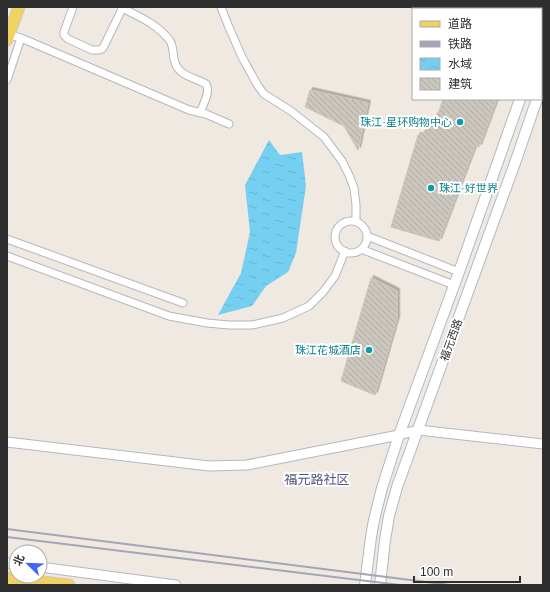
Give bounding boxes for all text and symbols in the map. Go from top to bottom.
legend [412,8,542,100]
text: 道路 [448,17,472,31]
text: 铁路 [448,37,472,51]
text: 水域 [448,57,472,71]
text: 建筑 [448,77,472,91]
place label: 珠江·星环购物中心 [360,116,452,128]
marker: 珠江·星环购物中心 [455,117,465,127]
place label: 珠江·好世界 [439,182,499,194]
marker: 珠江·好世界 [426,183,436,193]
street label: 福元西路 [438,317,464,363]
place label: 珠江花城酒店 [295,344,361,356]
marker: 珠江花城酒店 [364,345,374,355]
district label: 福元路社区 [284,472,350,487]
north arrow [8,544,48,584]
text: 北 [11,553,26,567]
scale bar [414,558,520,584]
text: 100 m [420,565,453,579]

